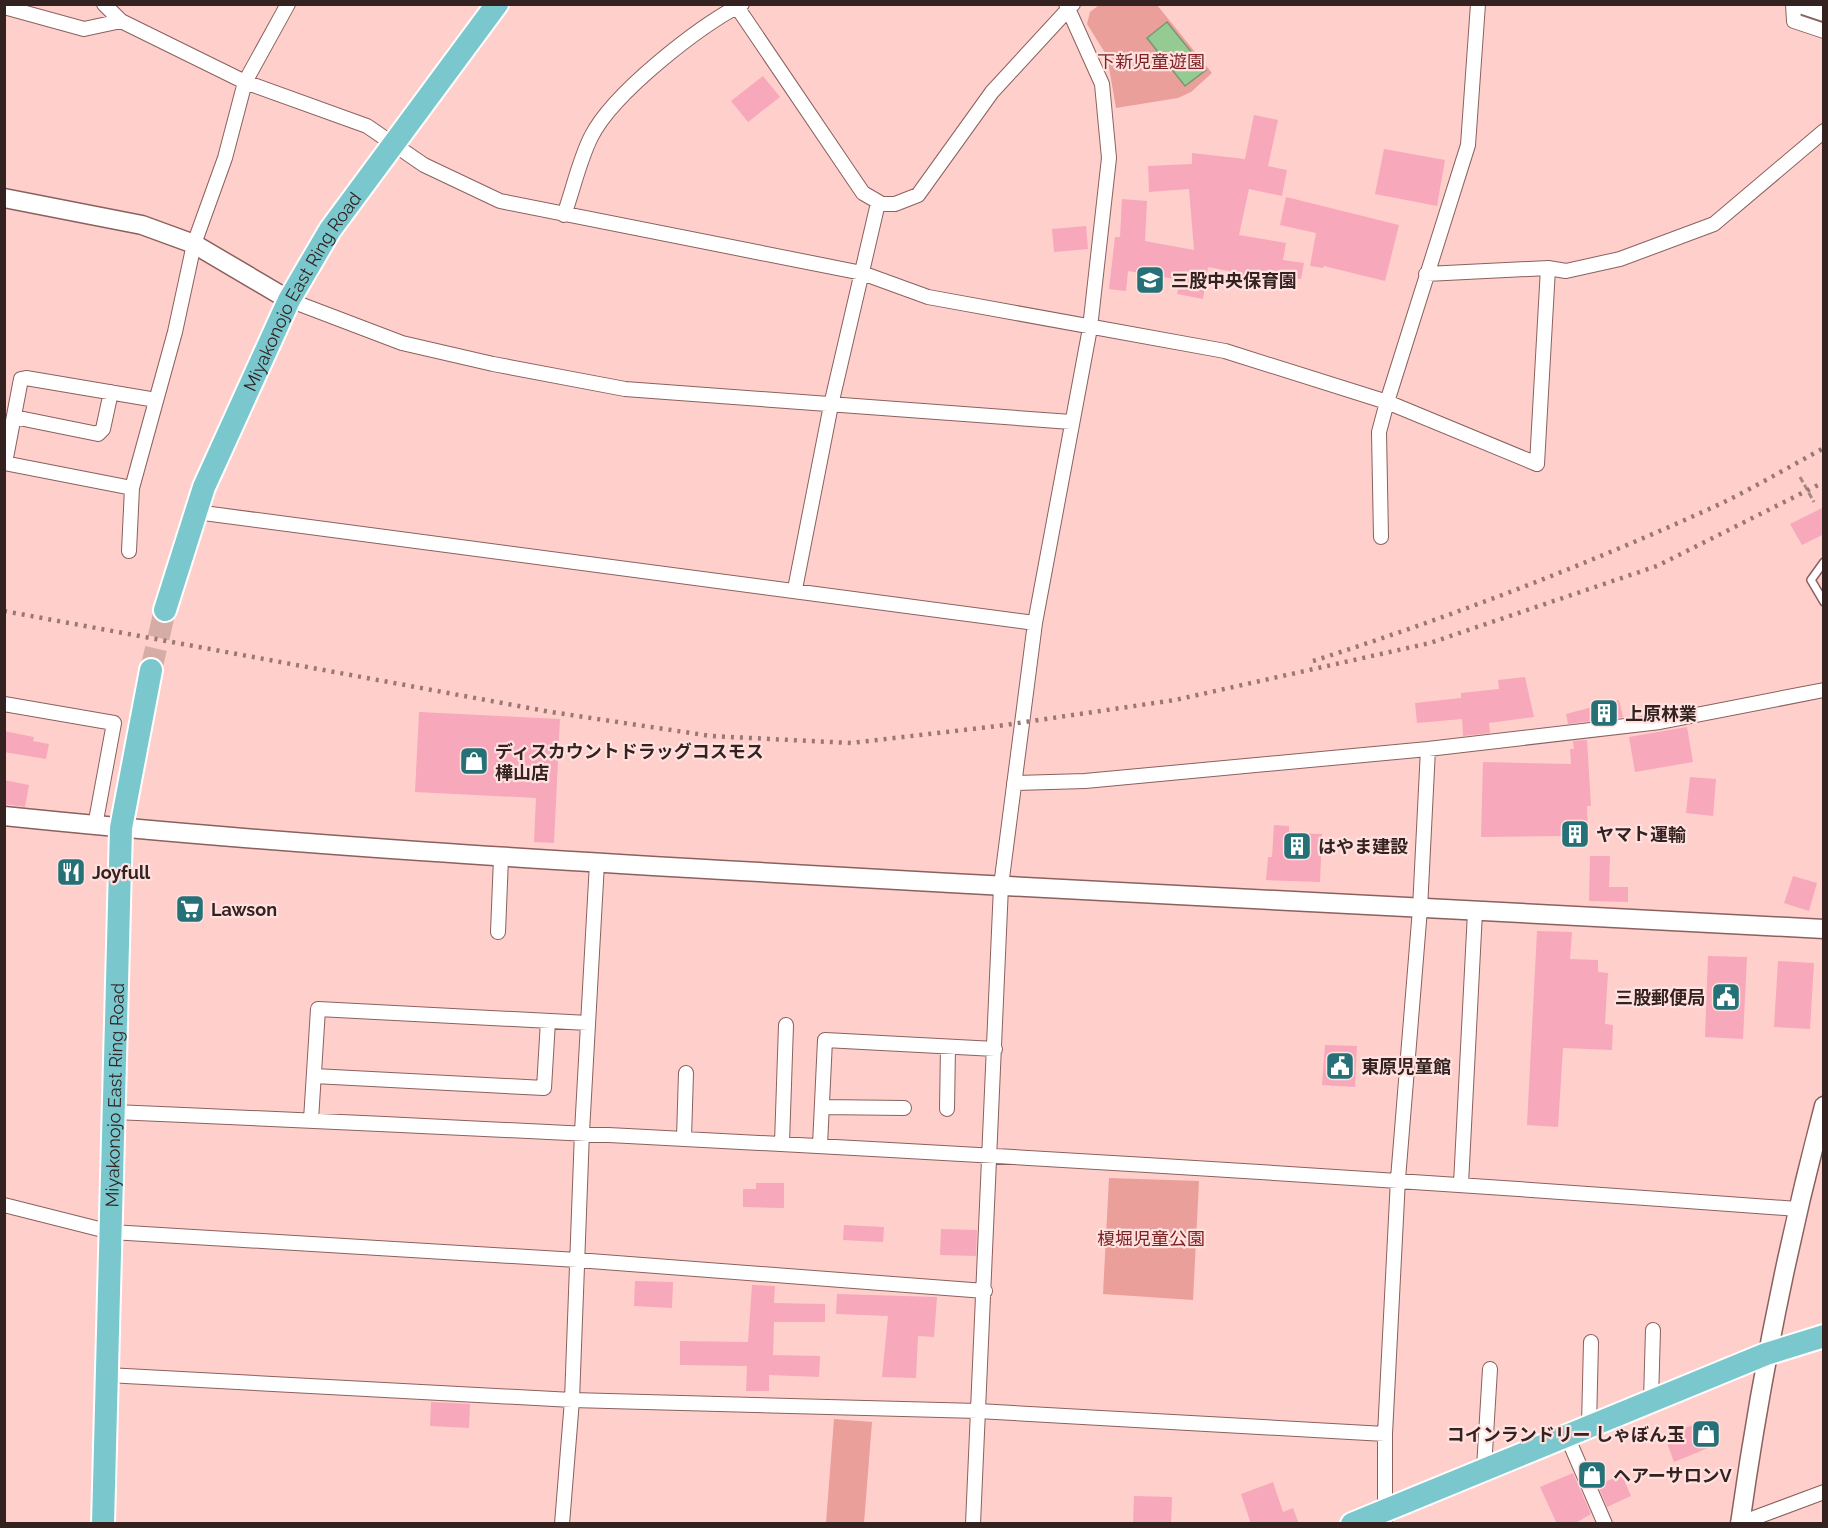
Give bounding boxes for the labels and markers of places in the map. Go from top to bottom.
school or university icon: 三股中央保育園 [1134,264,1166,296]
place label: 三股中央保育園 [1171,270,1297,291]
building icon: 上原林業 [1588,697,1620,729]
place label: 上原林業 [1625,703,1697,724]
place label: ディスカウントドラッグコスモス 樺山店 [495,741,764,783]
shop icon: ディスカウントドラッグコスモス 樺山店 [458,745,490,777]
building icon: ヤマト運輸 [1559,818,1591,850]
place label: ヤマト運輸 [1596,824,1686,845]
building icon: はやま建設 [1281,830,1313,862]
place label: はやま建設 [1318,836,1408,857]
restaurant icon: Joyfull [55,856,87,888]
place label: Joyfull [92,862,151,883]
supermarket icon: Lawson [174,893,206,925]
place label: Lawson [211,899,277,920]
public building icon: 三股郵便局 [1710,981,1742,1013]
place label: 三股郵便局 [1615,987,1705,1008]
public building icon: 東原児童館 [1324,1050,1356,1082]
place label: 東原児童館 [1361,1056,1451,1077]
shop icon: コインランドリー しゃぼん玉 [1690,1418,1722,1450]
place label: コインランドリー しゃぼん玉 [1447,1424,1685,1445]
shop icon: ヘアーサロンV [1576,1459,1608,1491]
place label: ヘアーサロンV [1613,1465,1733,1486]

